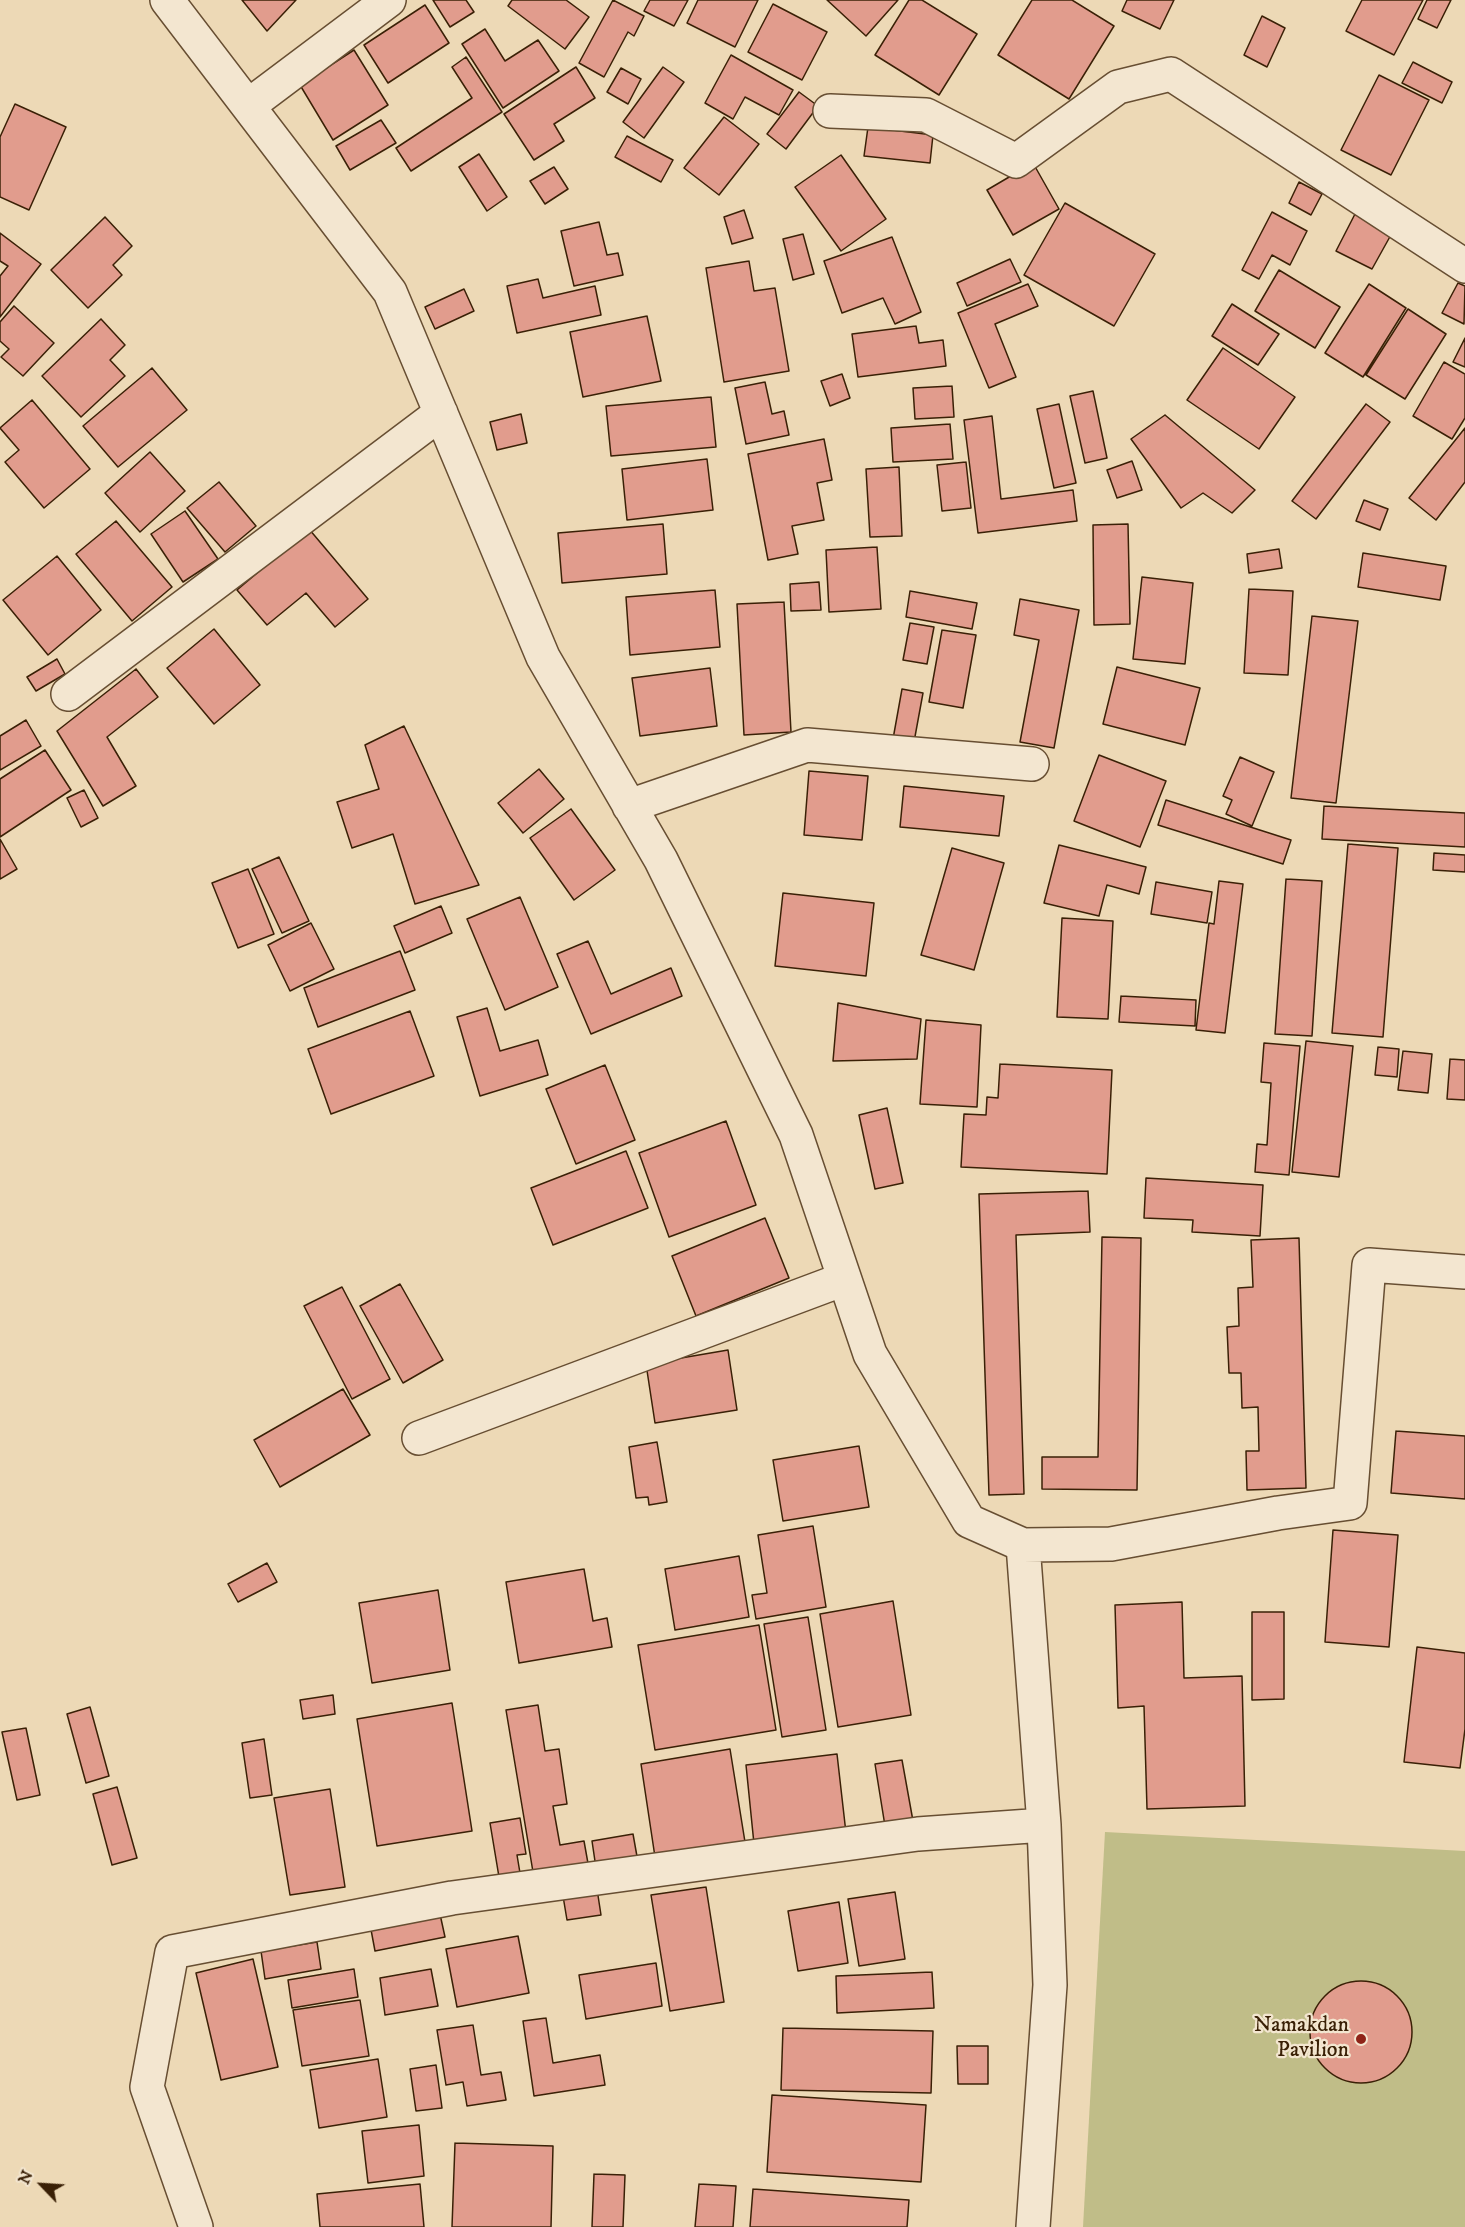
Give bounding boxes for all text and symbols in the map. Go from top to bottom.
place label: Namakdan Pavilion [1254,2013,1349,2064]
marker: Namakdan Pavilion [1354,2032,1368,2046]
north arrow [12,2155,72,2215]
text: N [14,2167,38,2188]

